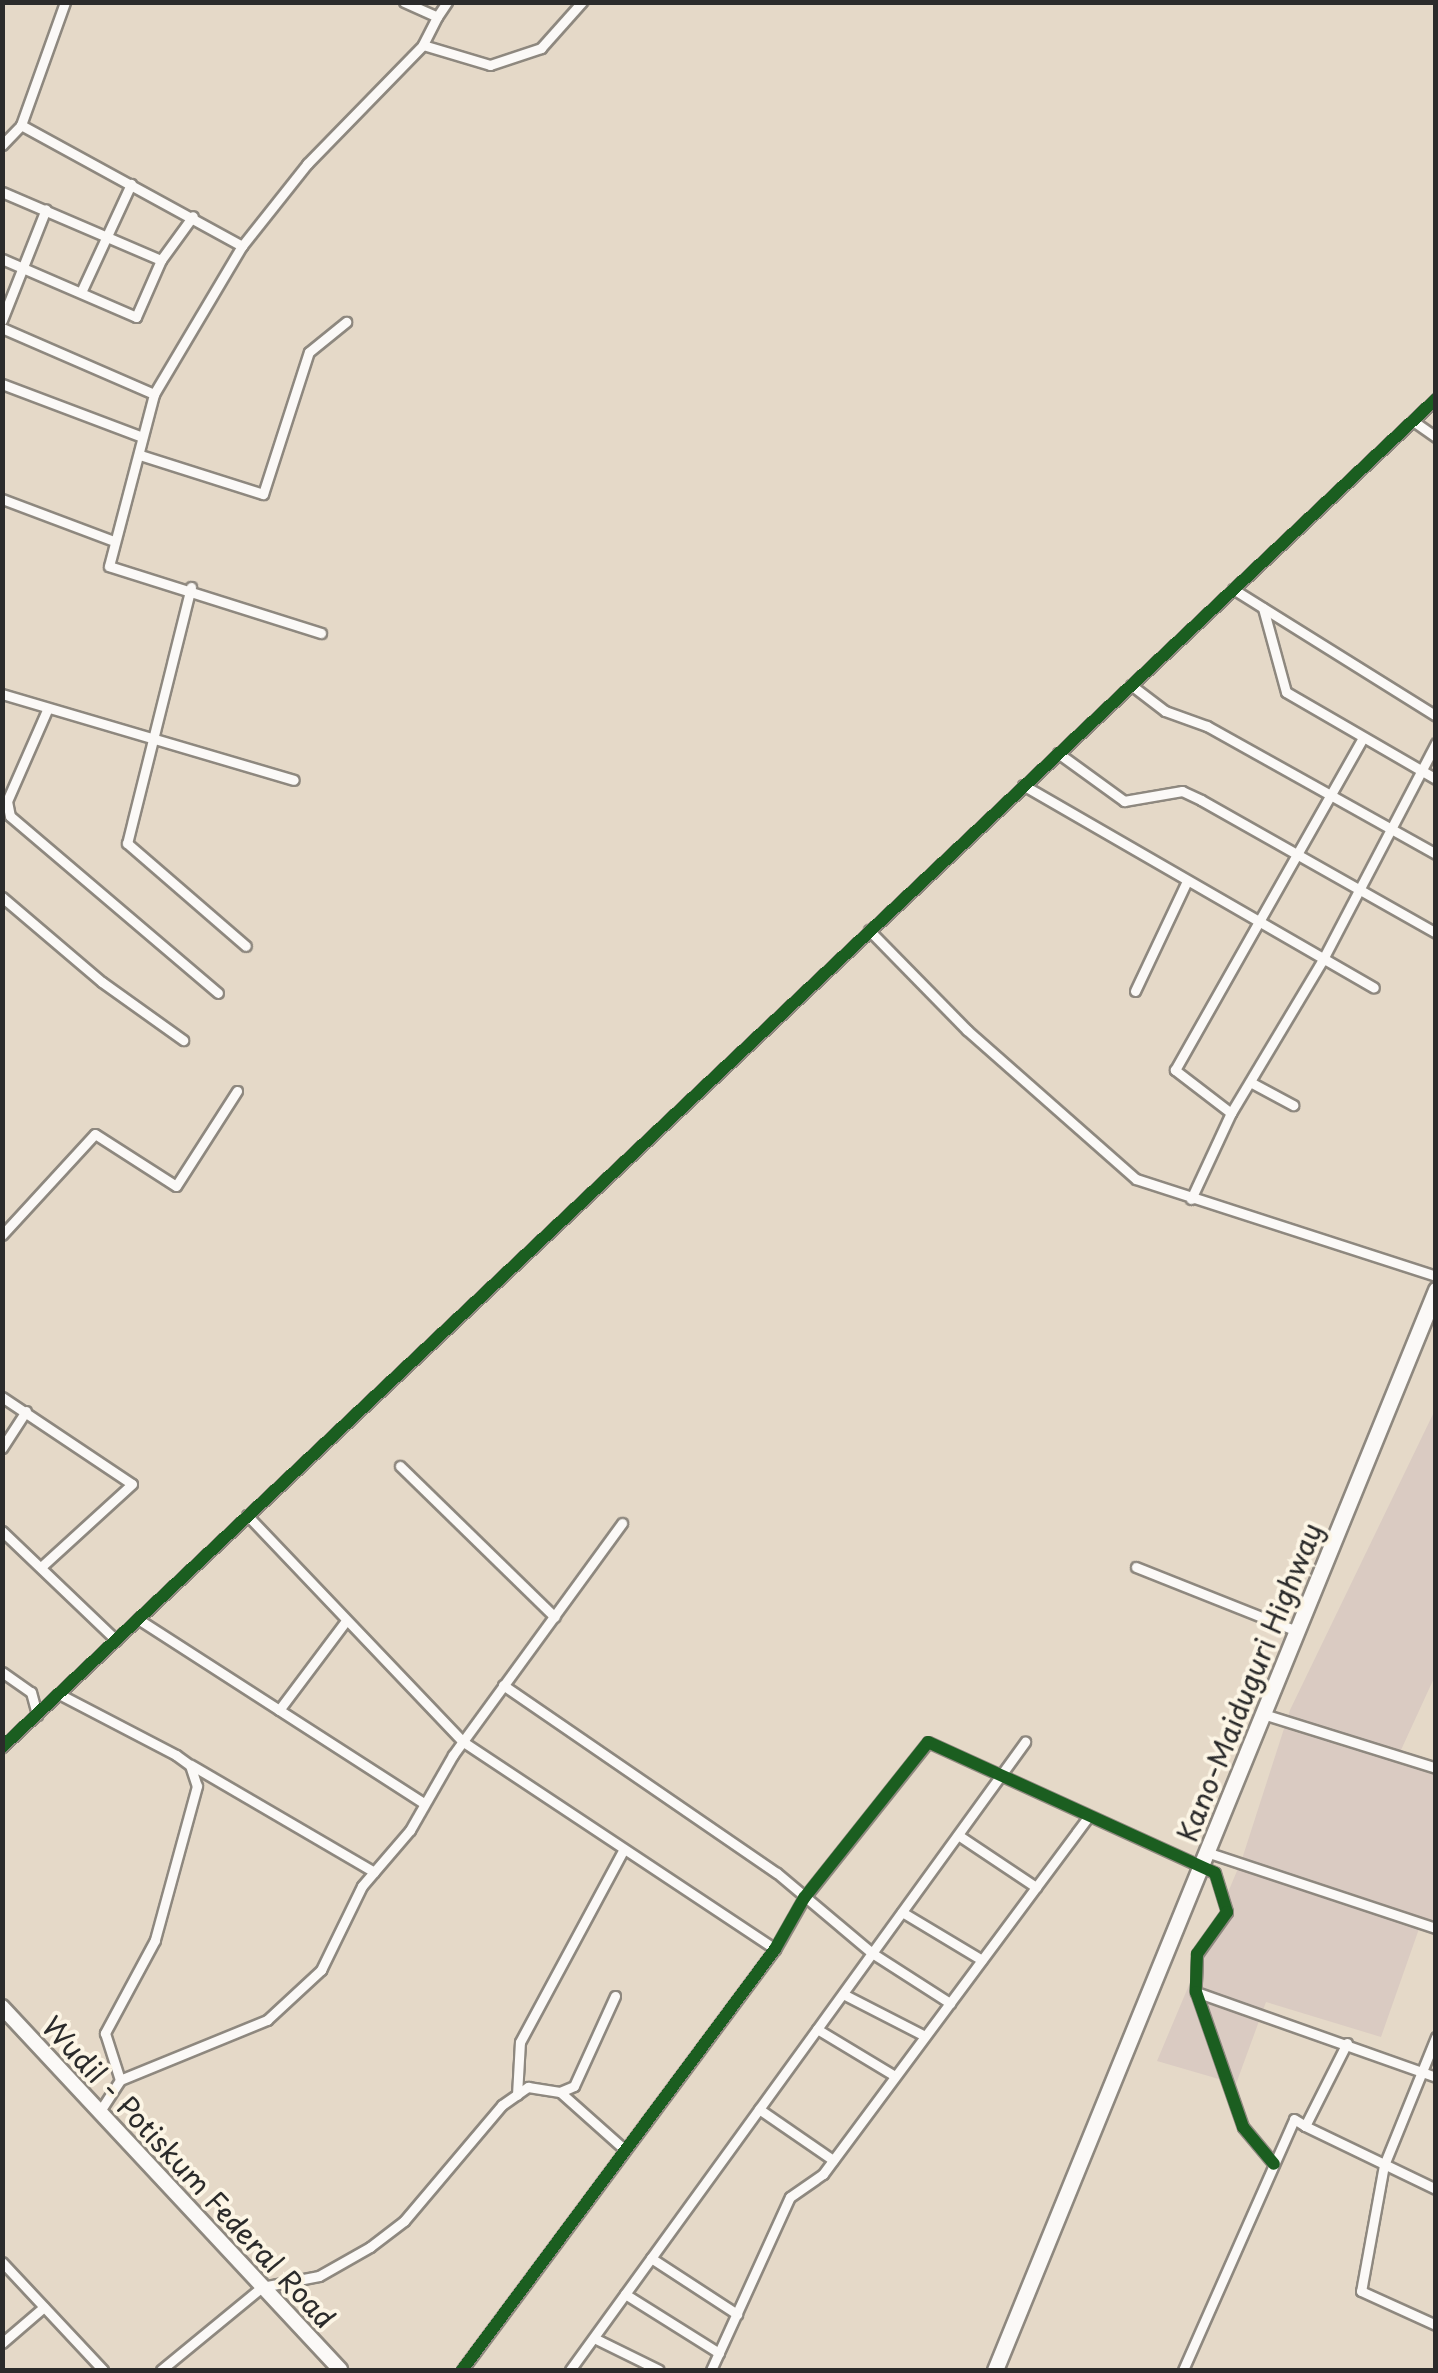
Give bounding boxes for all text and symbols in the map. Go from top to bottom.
street label: Kano-Maiduguri Highway [1170,1518,1328,1846]
street label: Wudil - Potiskum Federal Road [35,2008,343,2336]

